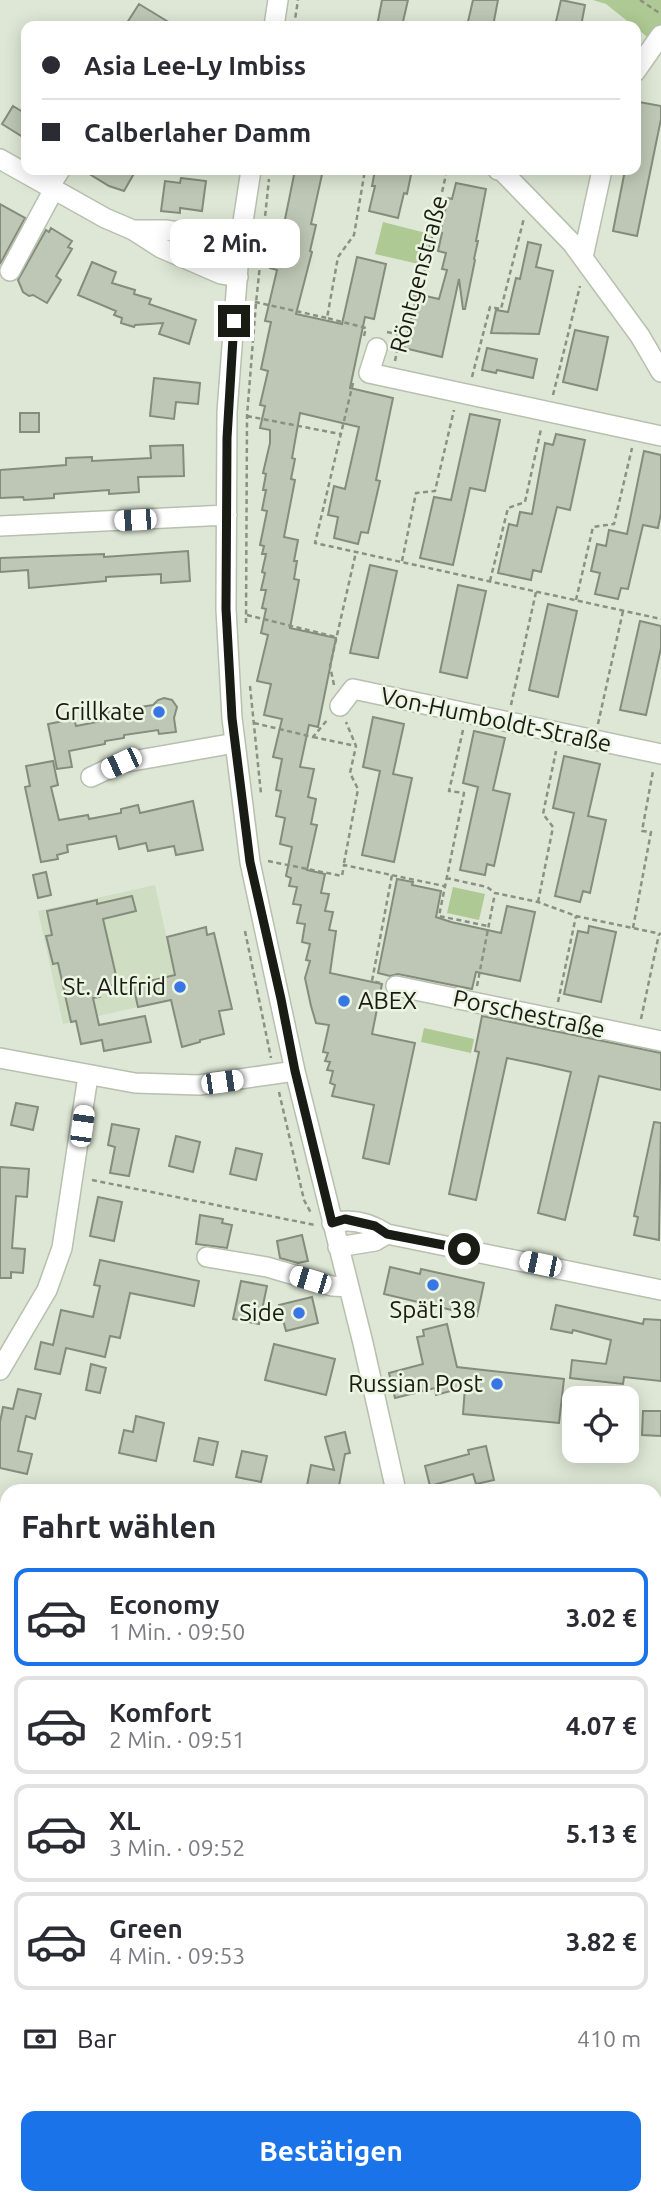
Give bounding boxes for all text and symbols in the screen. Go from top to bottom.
text: Asia Lee-Ly Imbiss [84,51,306,80]
text: Calberlaher Damm [84,118,311,147]
street label: Röntgenstraße [385,192,452,355]
callout: 2 Min. [169,219,299,268]
text: 2 Min. [203,231,267,256]
route end [218,305,250,337]
car [114,508,157,532]
street label: Von-Humboldt-Straße [378,682,614,757]
place label: Grillkate [55,698,145,725]
marker: Grillkate [151,704,167,720]
car [98,745,145,781]
place label: St. Altfrid [63,973,166,1000]
marker: St. Altfrid [172,979,188,995]
street label: Porschestraße [451,984,608,1043]
place label: ABEX [358,987,417,1014]
marker: ABEX [336,993,352,1009]
car [200,1069,245,1095]
car [69,1104,96,1148]
route start [448,1233,480,1265]
car [518,1249,563,1279]
car [287,1264,334,1296]
marker: Späti 38 [425,1277,441,1293]
place label: Späti 38 [390,1296,476,1323]
place label: Side [239,1299,285,1326]
marker: Side [291,1305,307,1321]
place label: Russian Post [348,1370,484,1397]
marker: Russian Post [489,1376,505,1392]
map controls [562,1386,639,1463]
button: locate [562,1386,639,1463]
text: Fahrt wählen [21,1508,216,1544]
icon: car [25,1586,88,1649]
text: Economy [109,1590,219,1619]
text: 3.02 € [566,1603,637,1632]
text: 1 Min. · 09:50 [109,1619,245,1644]
icon: car [25,1694,88,1757]
text: Komfort [109,1698,212,1727]
text: 4.07 € [566,1711,637,1740]
text: 2 Min. · 09:51 [109,1727,245,1752]
icon: car [25,1802,88,1865]
text: XL [109,1806,140,1835]
text: 5.13 € [566,1819,637,1848]
text: 3 Min. · 09:52 [109,1835,245,1860]
icon: car [25,1910,88,1973]
text: Green [109,1914,183,1943]
text: 3.82 € [566,1927,637,1956]
text: 4 Min. · 09:53 [109,1943,245,1968]
icon: cash [21,2020,59,2058]
text: Bar [77,2024,117,2053]
text: 410 m [577,2026,641,2051]
button: Bestätigen [21,2111,641,2191]

